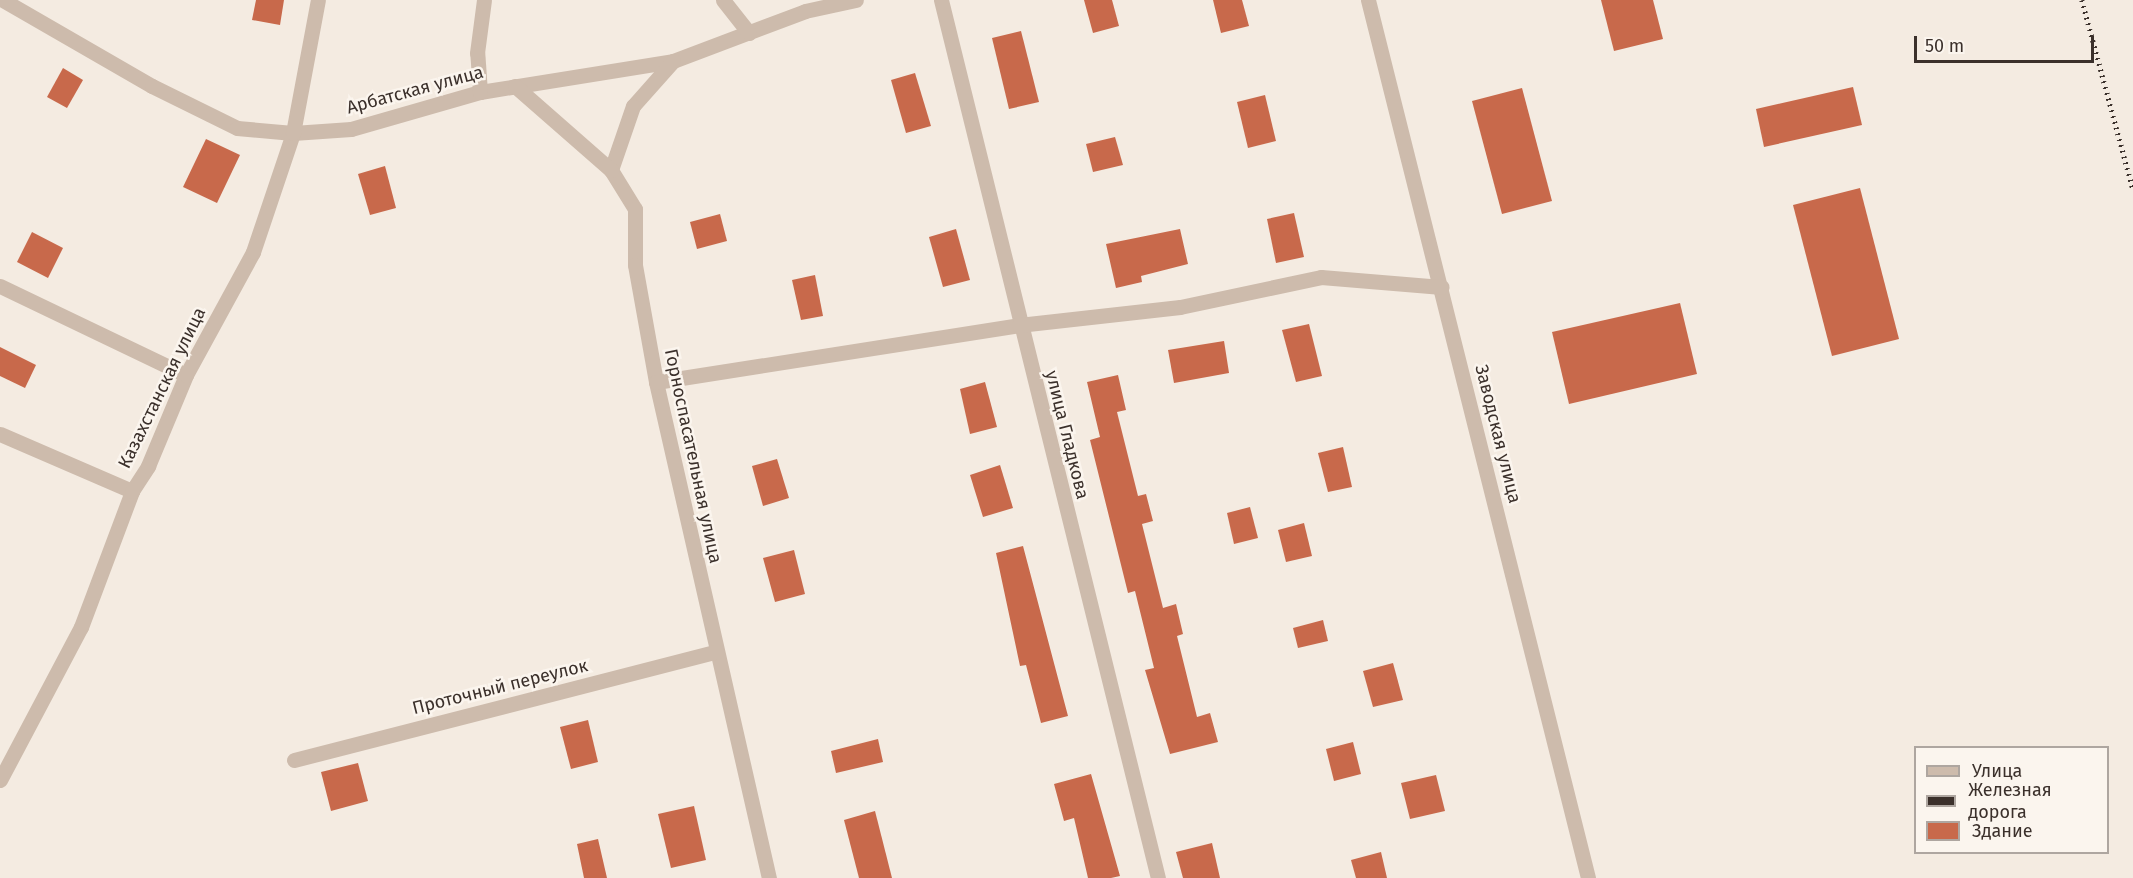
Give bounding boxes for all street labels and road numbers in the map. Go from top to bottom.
street label: Арбатская улица [344,61,486,119]
street label: Казахстанская улица [114,304,210,472]
street label: Горноспасательная улица [660,347,726,565]
street label: Заводская улица [1470,363,1526,505]
street label: улица Гладкова [1041,368,1093,502]
street label: Проточный переулок [410,655,590,719]

